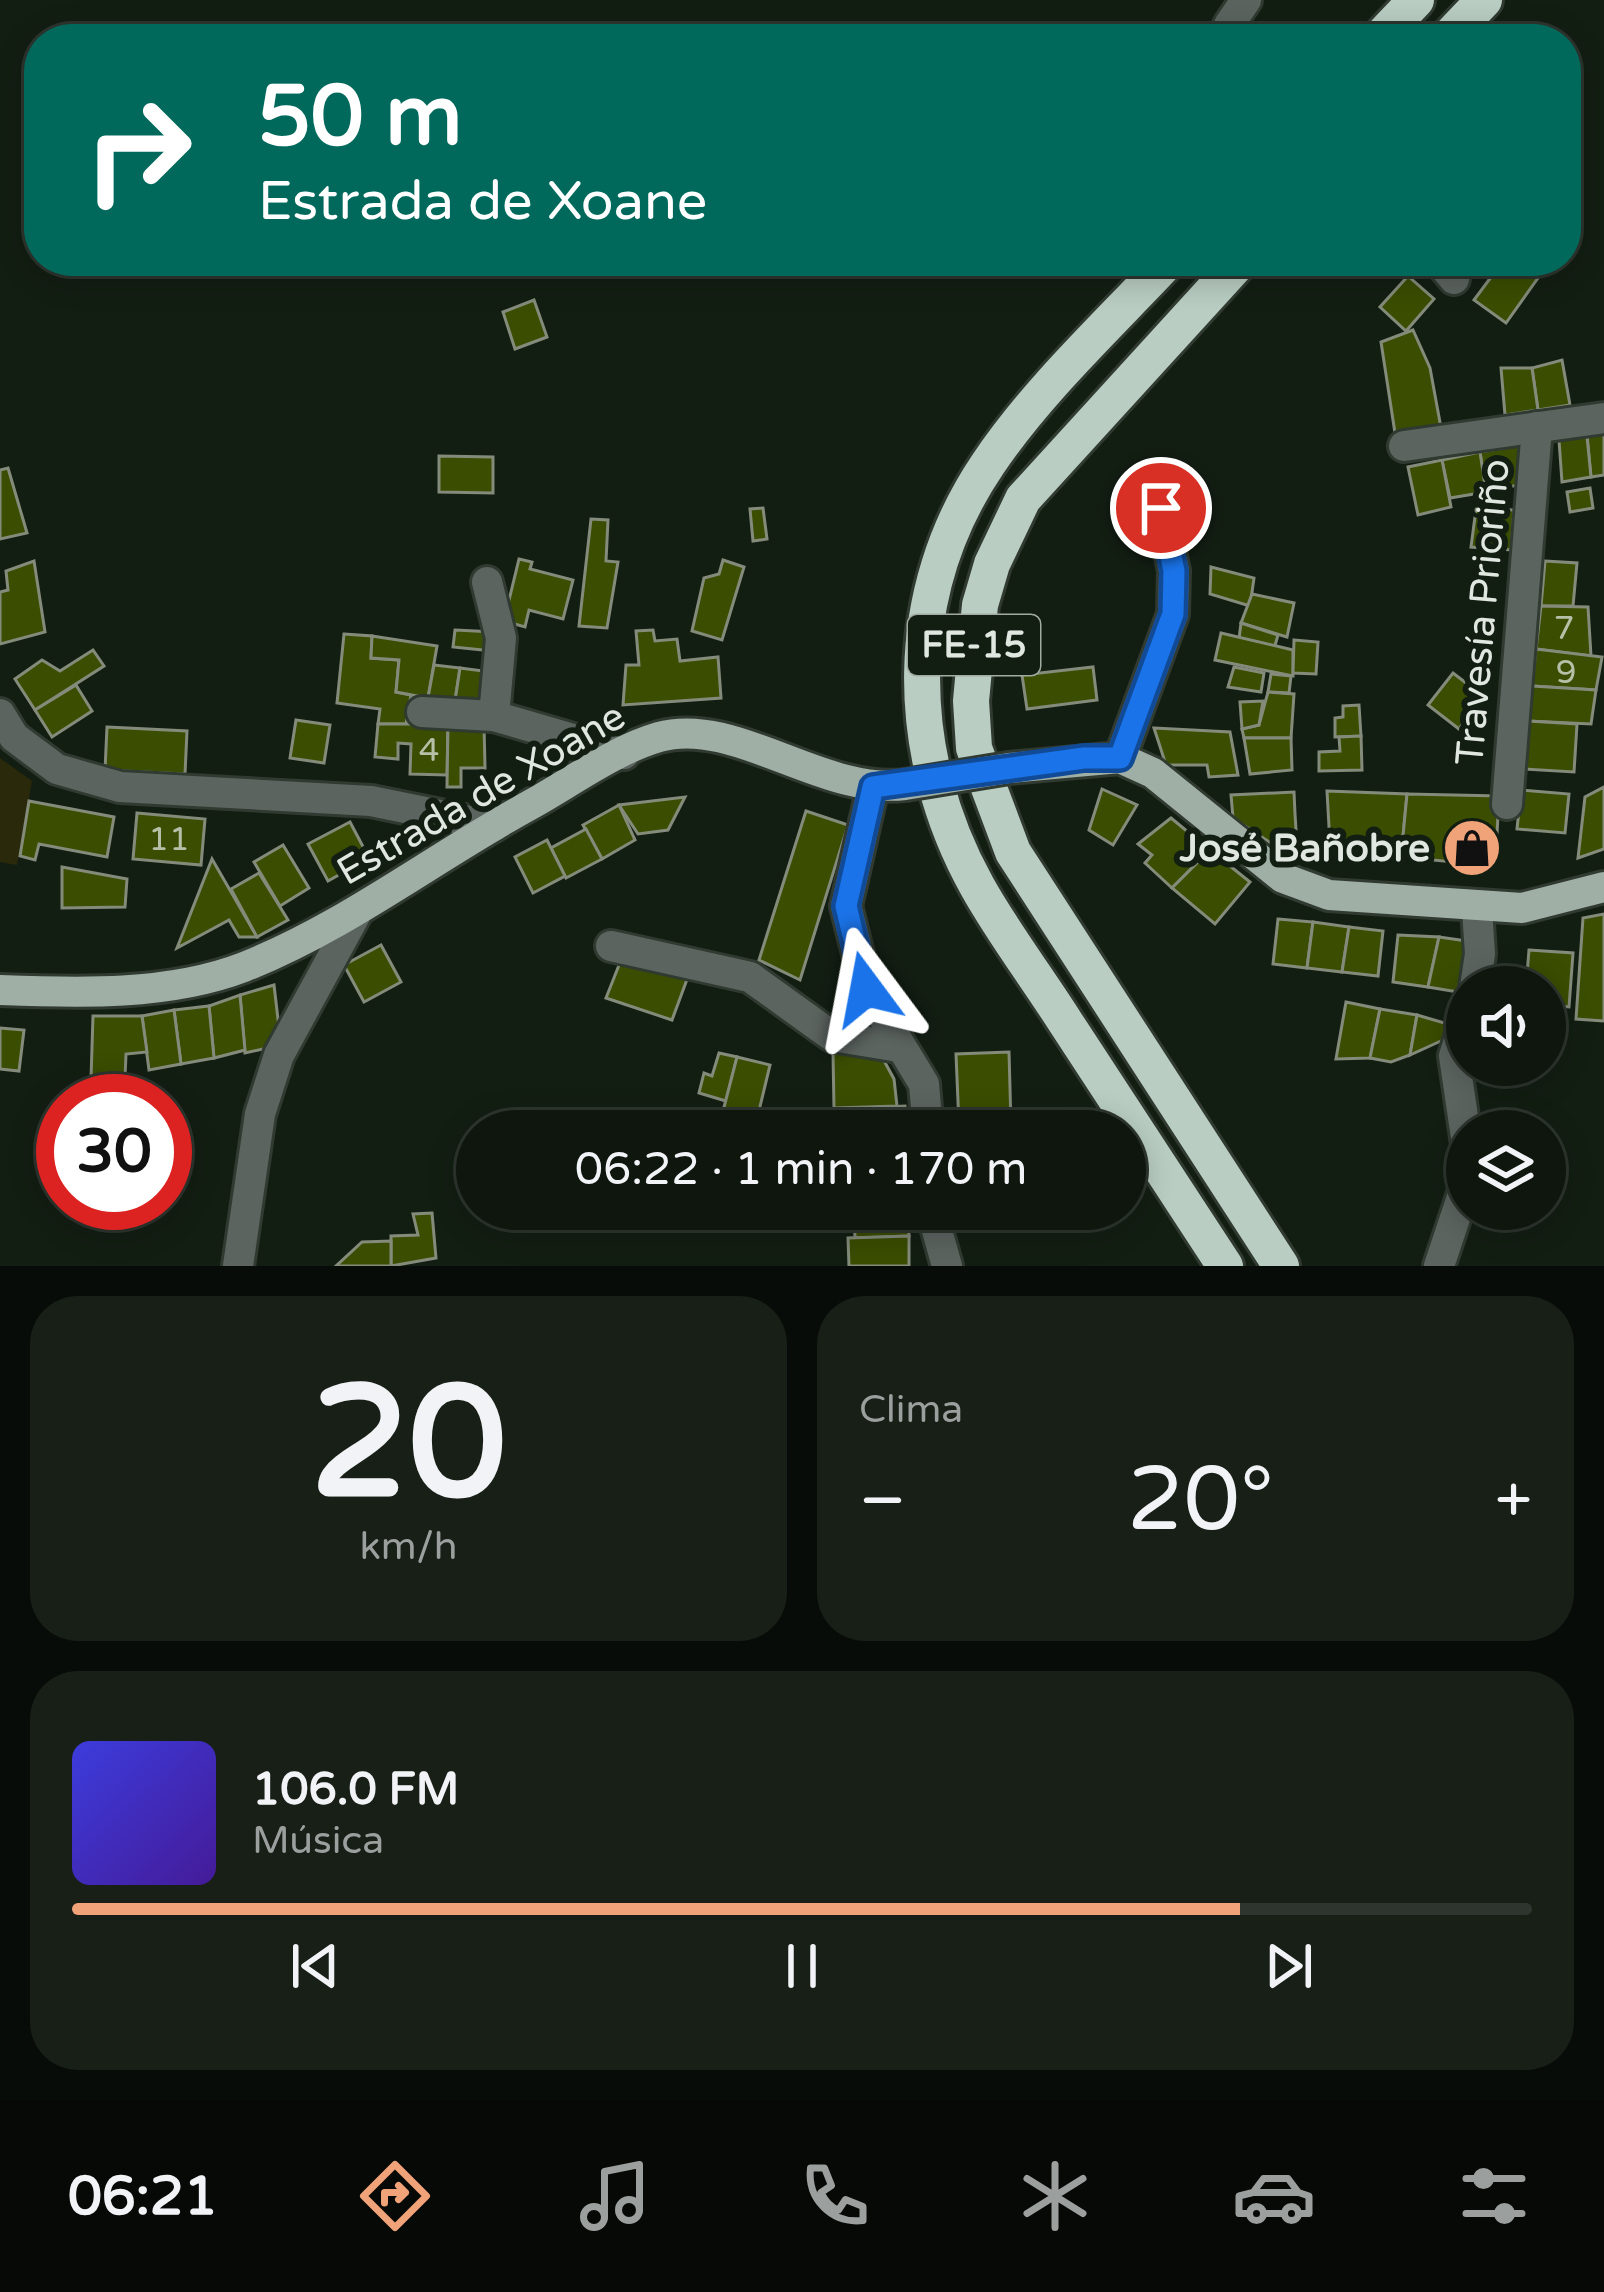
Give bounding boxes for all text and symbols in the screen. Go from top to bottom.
text: 50 m [258,67,462,168]
icon: right [60,72,216,228]
text: Estrada de Xoane [258,169,707,234]
pin [1110,457,1212,559]
street label: Travesía Prioriño [1446,457,1520,767]
icon: arrive [1128,475,1194,541]
house number: 7 [1554,609,1574,648]
road number: FE-15 [908,615,1040,675]
house number: 9 [1556,653,1576,692]
street label: Estrada de Xoane [329,693,633,895]
house number: 4 [419,731,439,770]
shop icon: José Bañobre [1441,817,1503,879]
house number: 11 [148,820,190,859]
place label: José Bañobre [1179,825,1430,872]
position arrow [803,926,929,1052]
map controls [1446,966,1566,1230]
button: sound [1446,966,1566,1086]
speed limit sign: 30 [36,1074,192,1230]
button: layers [1446,1110,1566,1230]
text: 06:22 · 1 min · 170 m [575,1143,1027,1197]
text: 20 [311,1351,506,1539]
text: Clima [859,1386,963,1433]
text: 20° [1127,1446,1274,1555]
text: − [859,1461,906,1541]
text: + [1495,1461,1532,1541]
text: km/h [359,1523,458,1570]
text: 106.0 FM [252,1763,459,1817]
text: Música [252,1817,384,1864]
icon: previous [282,1933,348,1999]
icon: pause [769,1933,835,1999]
icon: next [1256,1933,1322,1999]
icon: directions [353,2154,437,2238]
icon: music [573,2154,657,2238]
icon: phone [793,2154,877,2238]
icon: climate [1013,2154,1097,2238]
icon: car [1232,2154,1316,2238]
icon: filters [1452,2154,1536,2238]
text: 06:21 [68,2164,218,2229]

